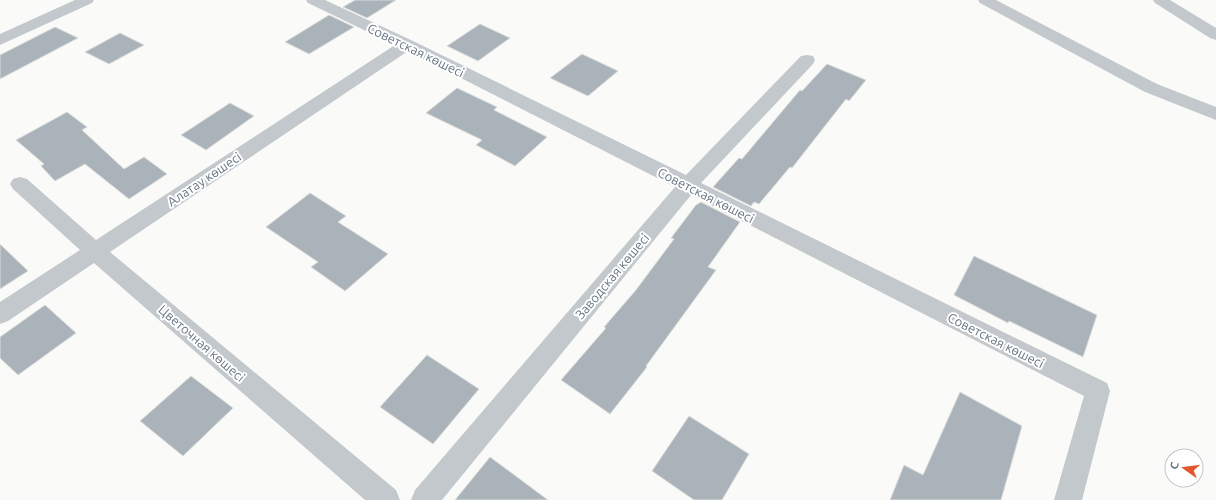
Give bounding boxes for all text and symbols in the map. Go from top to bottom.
street label: Советская көшесі [365,20,467,80]
street label: Алатау көшесі [165,149,243,209]
street label: Советская көшесі [656,165,756,225]
street label: Заводская көшесі [572,231,652,321]
street label: Цветочная көшесі [156,302,248,384]
street label: Советская көшесі [946,310,1046,370]
north arrow [1164,448,1204,488]
text: С [1168,461,1181,470]

